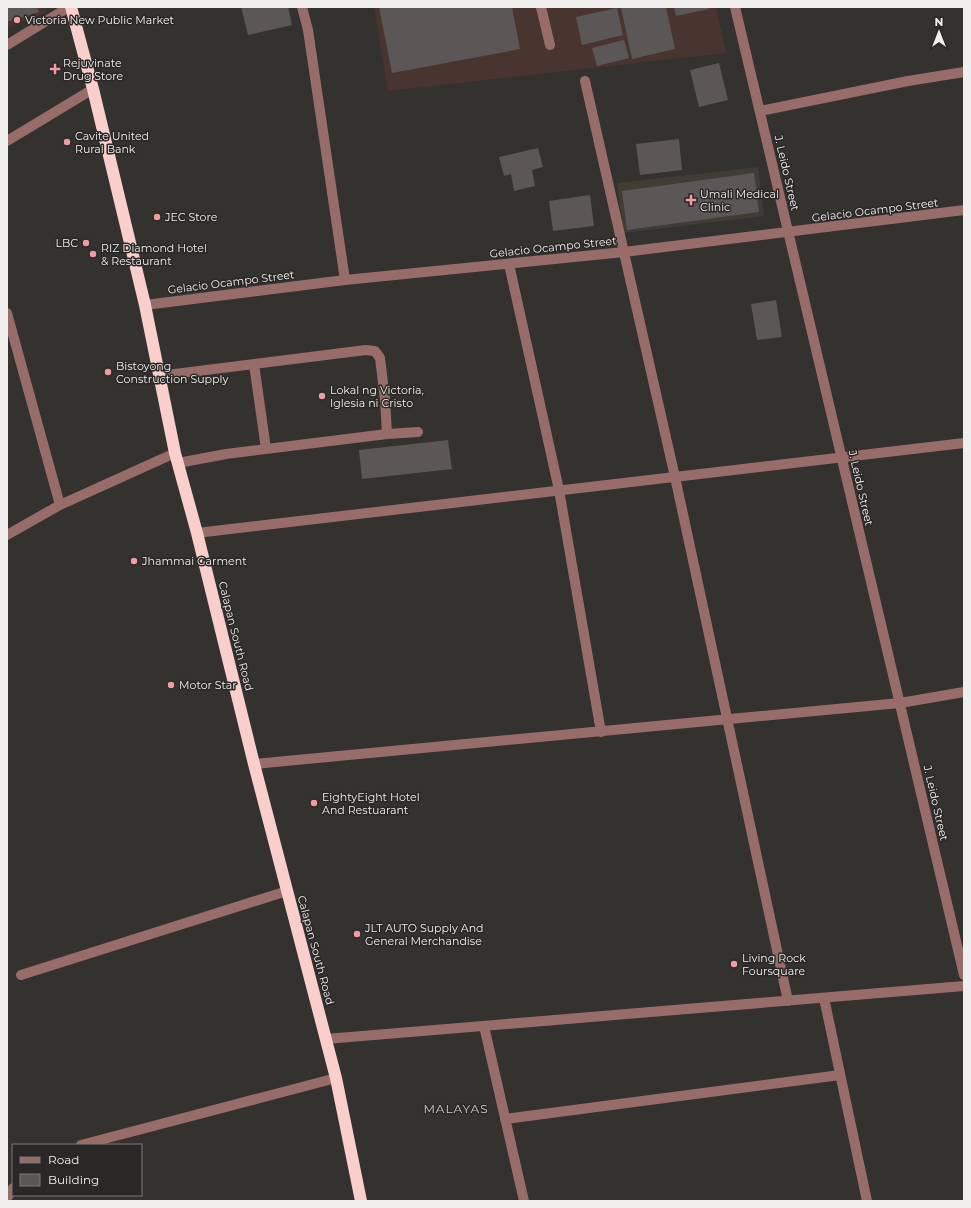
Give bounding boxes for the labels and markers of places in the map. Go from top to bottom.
place label: Victoria New Public Market [25,13,175,27]
marker: Victoria New Public Market [12,15,22,25]
place label: Rejuvinate Drug Store [63,56,123,83]
marker: Rejuvinate Drug Store [50,64,60,74]
place label: Cavite United Rural Bank [75,129,149,156]
marker: Cavite United Rural Bank [62,137,72,147]
place label: Umali Medical Clinic [700,187,779,214]
marker: Umali Medical Clinic [685,194,697,206]
place label: JEC Store [164,210,218,224]
marker: JEC Store [152,212,162,222]
place label: LBC [55,236,78,250]
marker: LBC [81,238,91,248]
place label: RIZ Diamond Hotel & Restaurant [101,241,207,268]
marker: RIZ Diamond Hotel & Restaurant [88,249,98,259]
place label: Bistoyong Construction Supply [116,359,228,386]
marker: Bistoyong Construction Supply [103,367,113,377]
place label: Lokal ng Victoria, Iglesia ni Cristo [330,383,424,410]
marker: Lokal ng Victoria, Iglesia ni Cristo [317,391,327,401]
place label: Jhammai Garment [141,554,247,568]
marker: Jhammai Garment [129,556,139,566]
place label: Motor Star [179,678,237,692]
marker: Motor Star [166,680,176,690]
place label: EightyEight Hotel And Restuarant [322,790,420,817]
marker: EightyEight Hotel And Restuarant [309,798,319,808]
place label: JLT AUTO Supply And General Merchandise [364,921,484,948]
marker: JLT AUTO Supply And General Merchandise [352,929,362,939]
place label: Living Rock Foursquare [742,951,806,978]
marker: Living Rock Foursquare [729,959,739,969]

